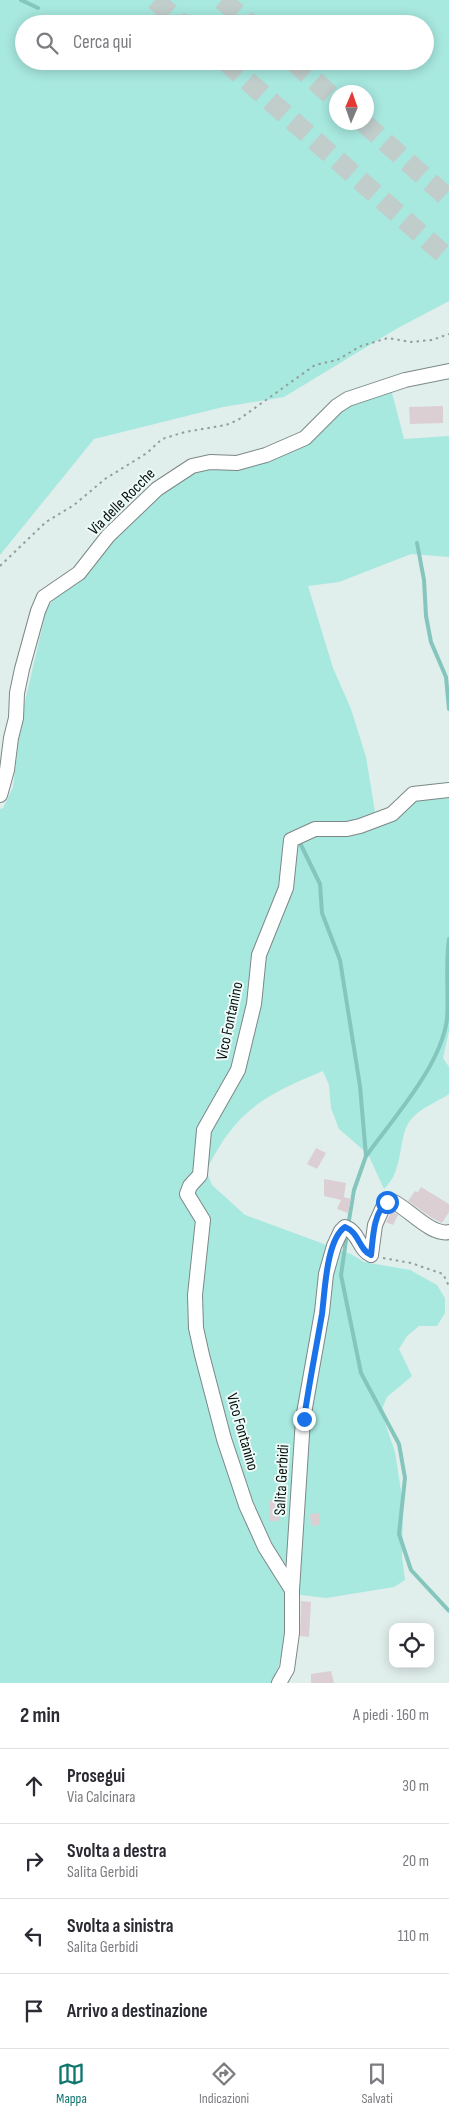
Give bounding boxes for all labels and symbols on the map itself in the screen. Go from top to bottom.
north arrow [329,85,374,130]
street label: Via delle Rocche [85,465,159,539]
street label: Vico Fontanino [212,980,248,1062]
route start [376,1191,399,1214]
street label: Vico Fontanino [222,1391,262,1473]
route end [293,1408,316,1431]
street label: Salita Gerbidi [271,1444,293,1516]

